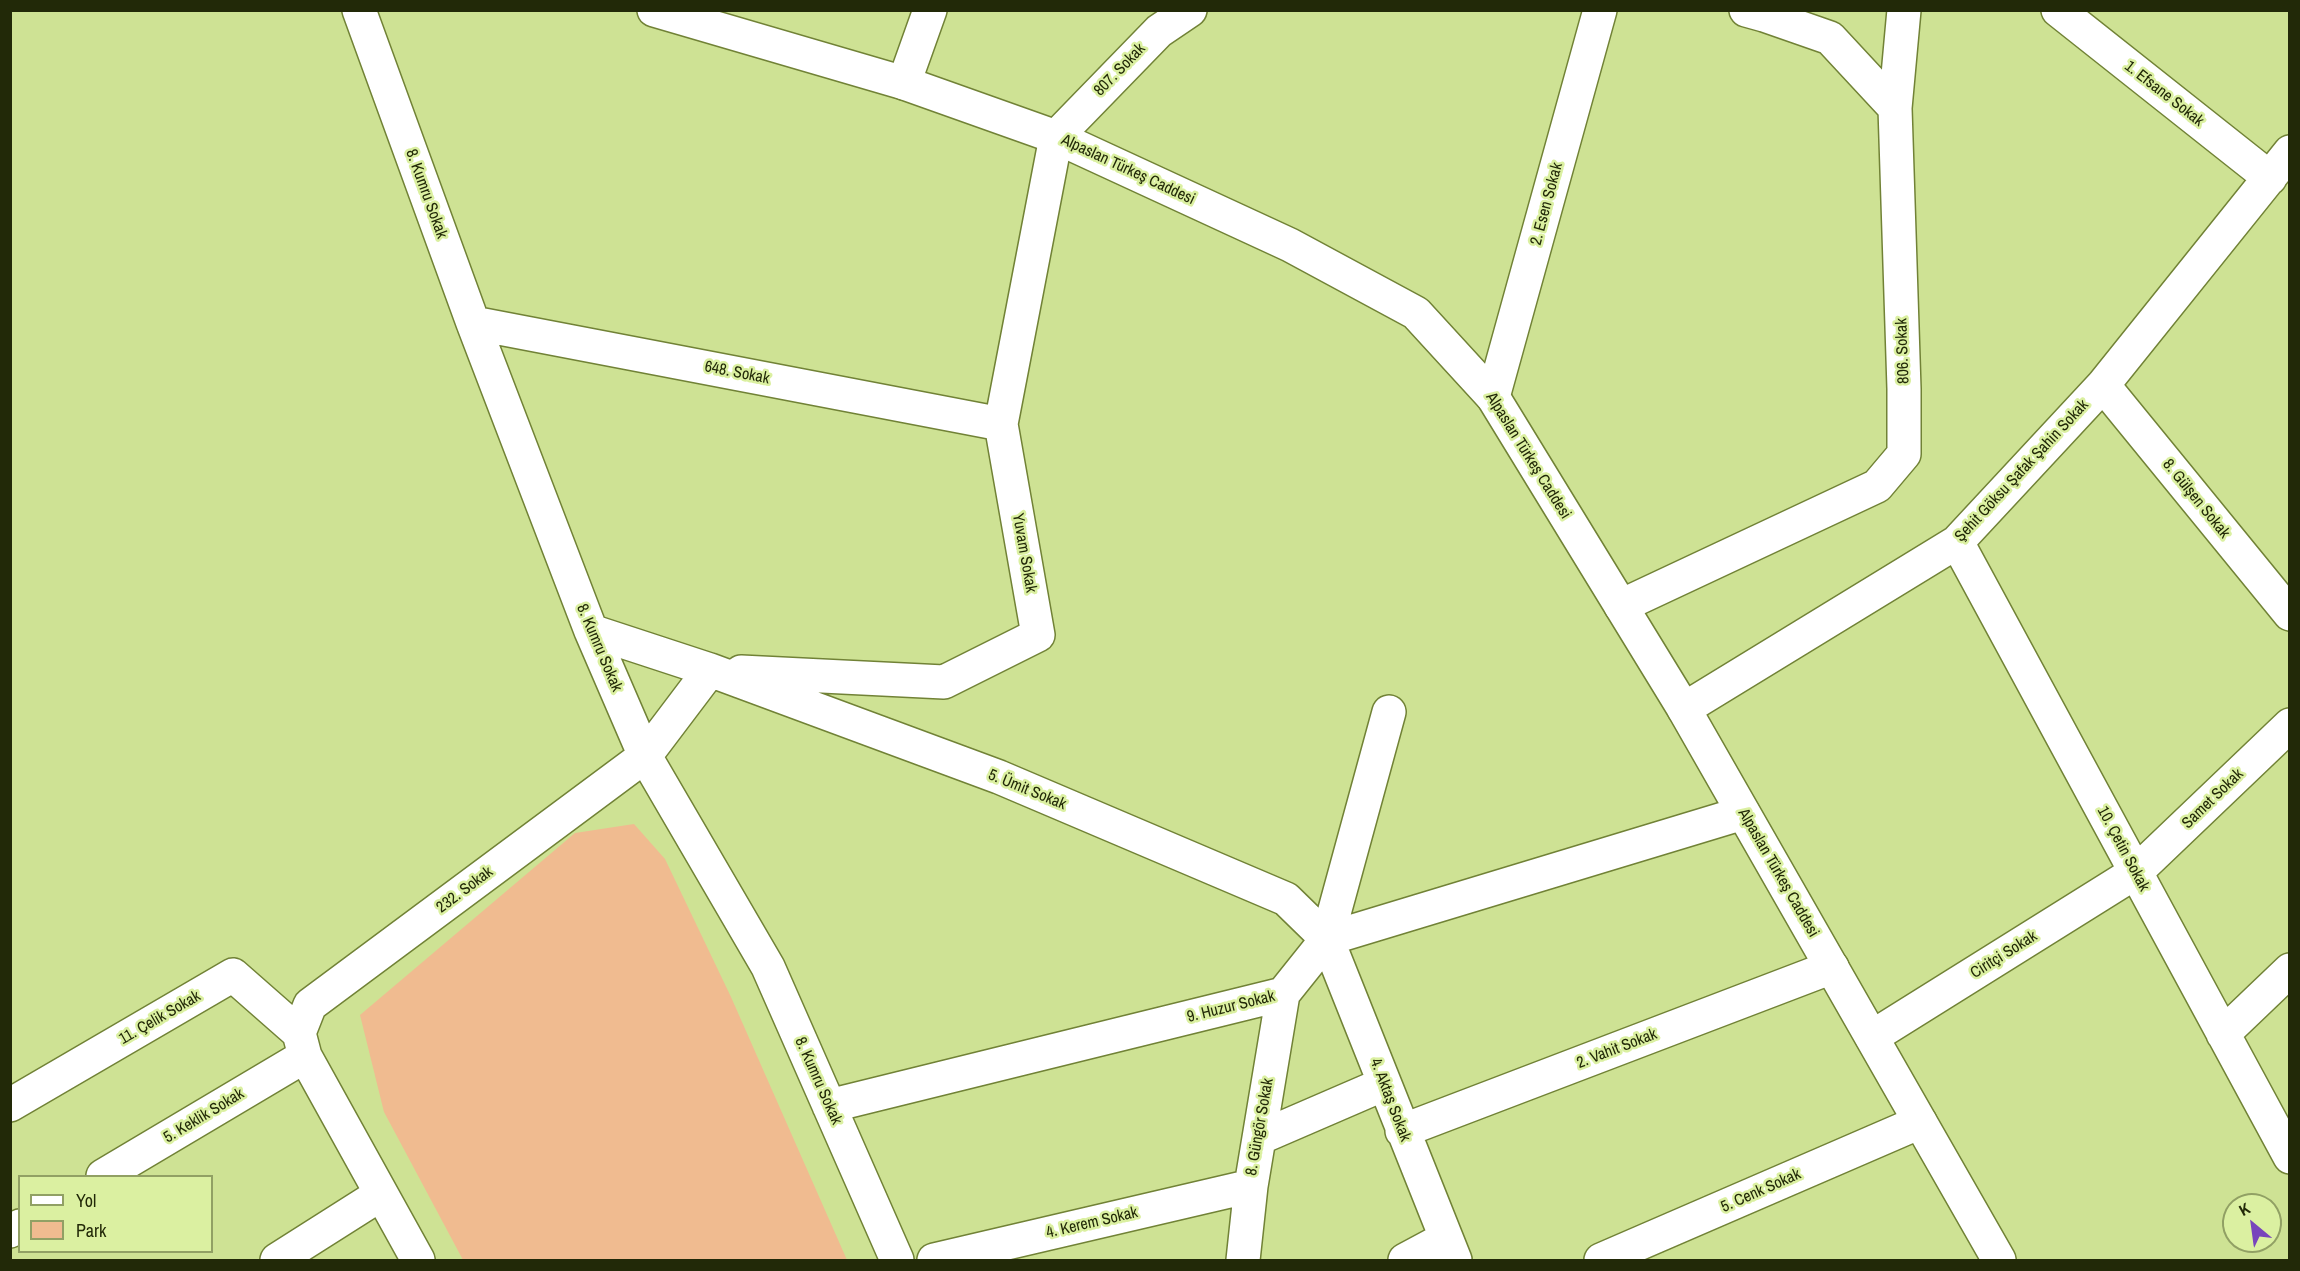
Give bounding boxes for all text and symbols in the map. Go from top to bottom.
street label: 807. Sokak [1090,40,1150,100]
street label: 1. Efsane Sokak [2120,57,2208,131]
street label: Alpaslan Türkeş Caddesi [1058,131,1198,209]
street label: 8. Kumru Sokak [401,147,451,241]
street label: 2. Esen Sokak [1527,161,1567,247]
street label: 806. Sokak [1892,318,1914,384]
street label: 648. Sokak [703,357,771,389]
street label: Alpaslan Türkeş Caddesi [1481,389,1575,523]
street label: Şehit Göksu Şafak Şahin Sokak [1951,396,2093,546]
street label: 8. Gülşen Sokak [2158,456,2234,542]
street label: Yuvam Sokak [1008,512,1040,594]
street label: 8. Kumru Sokak [572,601,626,695]
street label: Samet Sokak [2178,765,2248,833]
street label: 5. Ümit Sokak [985,766,1069,814]
street label: 10. Çetin Sokak [2093,803,2153,895]
street label: Alpaslan Türkeş Caddesi [1733,805,1823,941]
street label: 232. Sokak [433,863,497,917]
street label: Ciritçi Sokak [1967,927,2041,983]
street label: 11. Çelik Sokak [116,987,204,1049]
street label: 9. Huzur Sokak [1185,987,1277,1027]
street label: 2. Vahit Sokak [1574,1025,1660,1073]
street label: 8. Kumru Sokak [790,1034,846,1128]
street label: 4. Aktaş Sokak [1365,1056,1415,1144]
street label: 8. Güngör Sokak [1242,1077,1278,1177]
street label: 5. Keklik Sokak [160,1084,248,1148]
street label: 5. Cenk Sokak [1718,1165,1804,1217]
legend [18,1175,213,1253]
text: Yol [76,1188,96,1213]
north arrow [2222,1193,2282,1253]
text: K [2235,1197,2254,1221]
street label: 4. Kerem Sokak [1044,1203,1140,1243]
text: Park [76,1218,106,1243]

